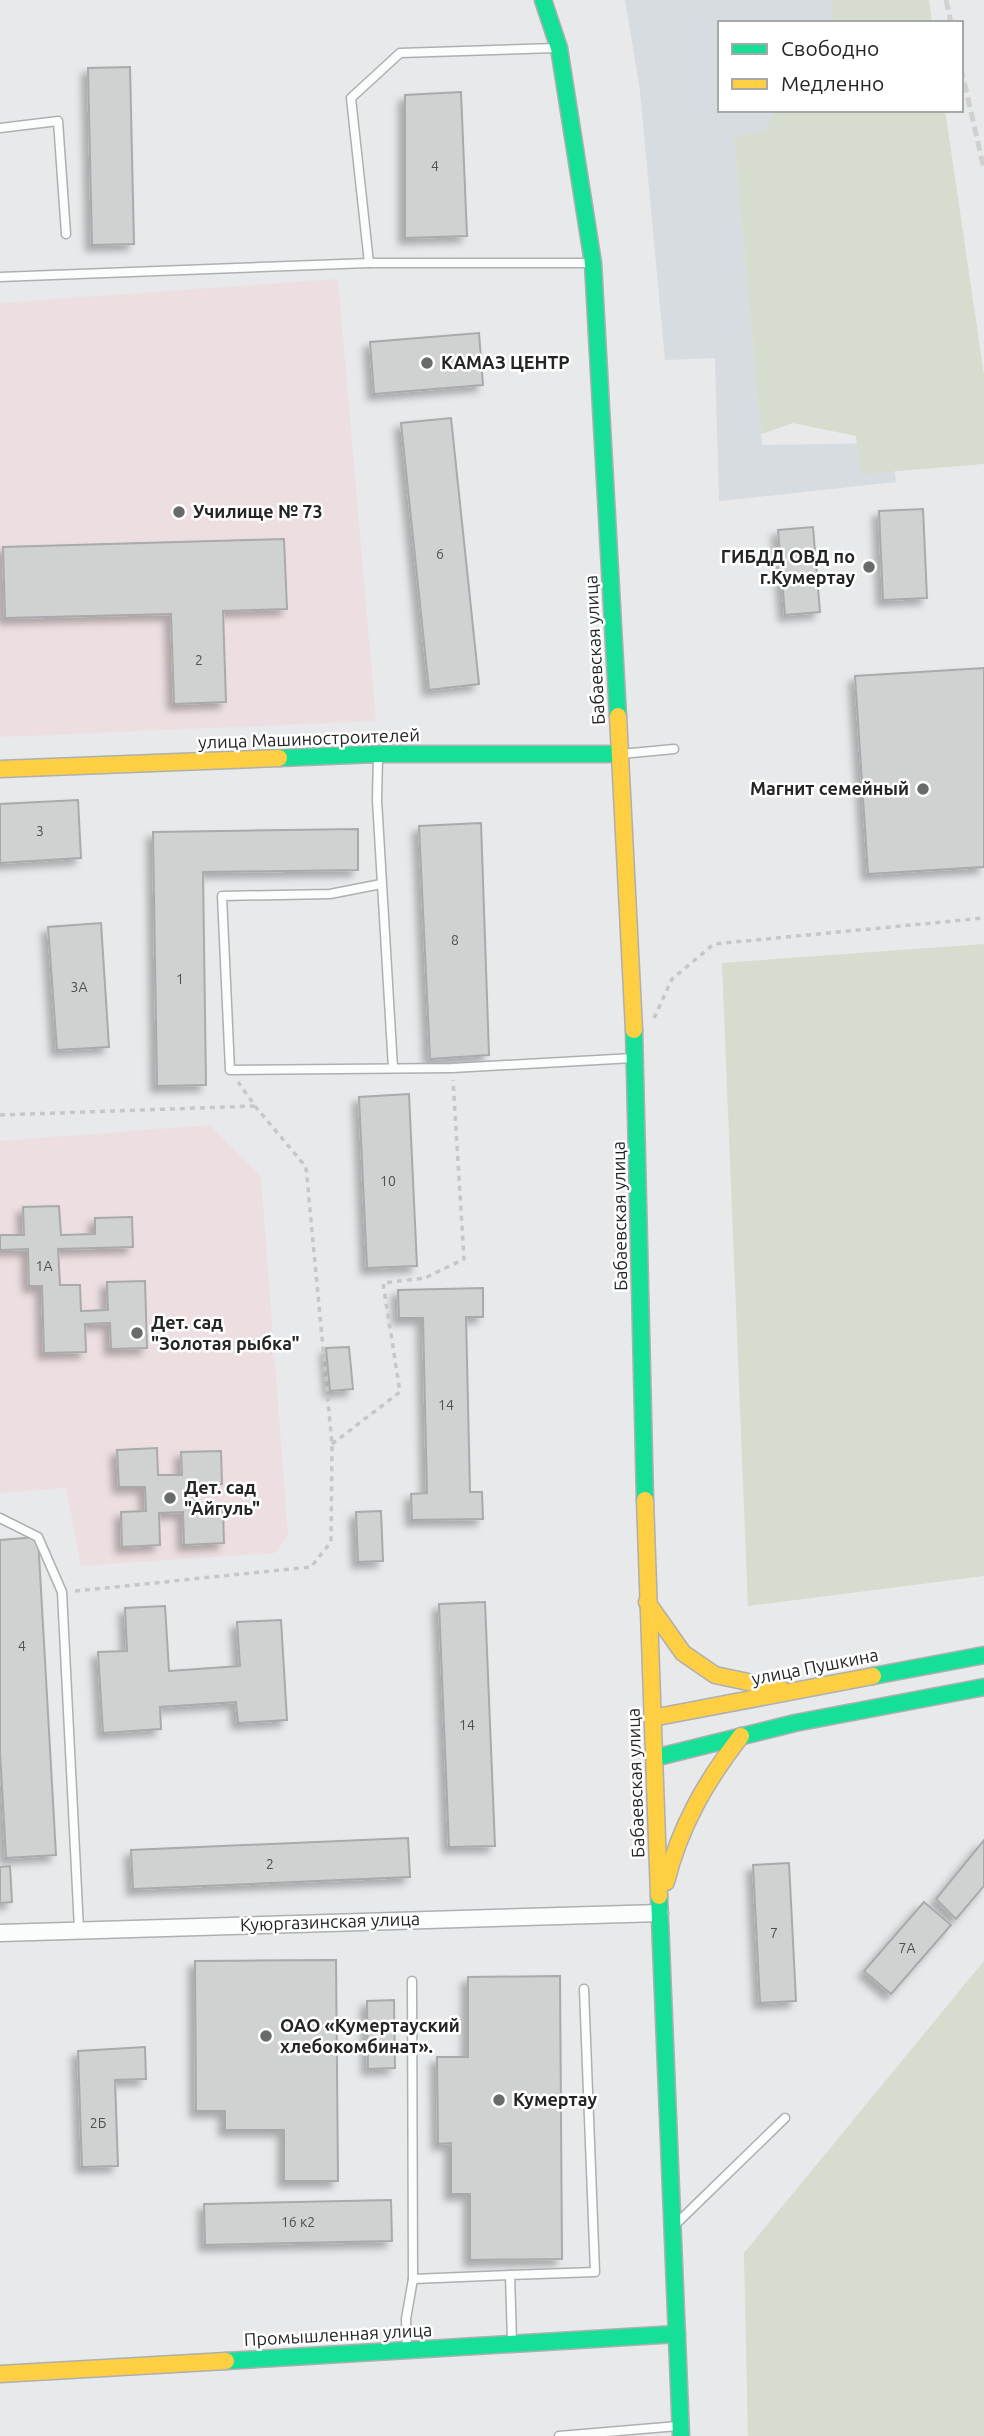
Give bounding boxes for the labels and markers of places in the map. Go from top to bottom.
place label: КАМАЗ ЦЕНТР [441,352,570,372]
marker: КАМАЗ ЦЕНТР [419,355,435,371]
place label: Училище № 73 [193,501,323,521]
marker: Училище № 73 [171,504,187,520]
place label: ГИБДД ОВД по г.Кумертау [721,546,855,587]
marker: ГИБДД ОВД по г.Кумертау [861,559,877,575]
place label: Магнит семейный [750,778,909,798]
marker: Магнит семейный [915,781,931,797]
place label: Дет. сад "Золотая рыбка" [151,1312,300,1353]
marker: Дет. сад "Золотая рыбка" [129,1325,145,1341]
place label: Дет. сад "Айгуль" [184,1477,260,1518]
marker: Дет. сад "Айгуль" [162,1490,178,1506]
place label: ОАО «Кумертауский хлебокомбинат». [280,2015,460,2056]
marker: ОАО «Кумертауский хлебокомбинат». [258,2028,274,2044]
place label: Кумертау [513,2089,597,2109]
marker: Кумертау [491,2092,507,2108]

